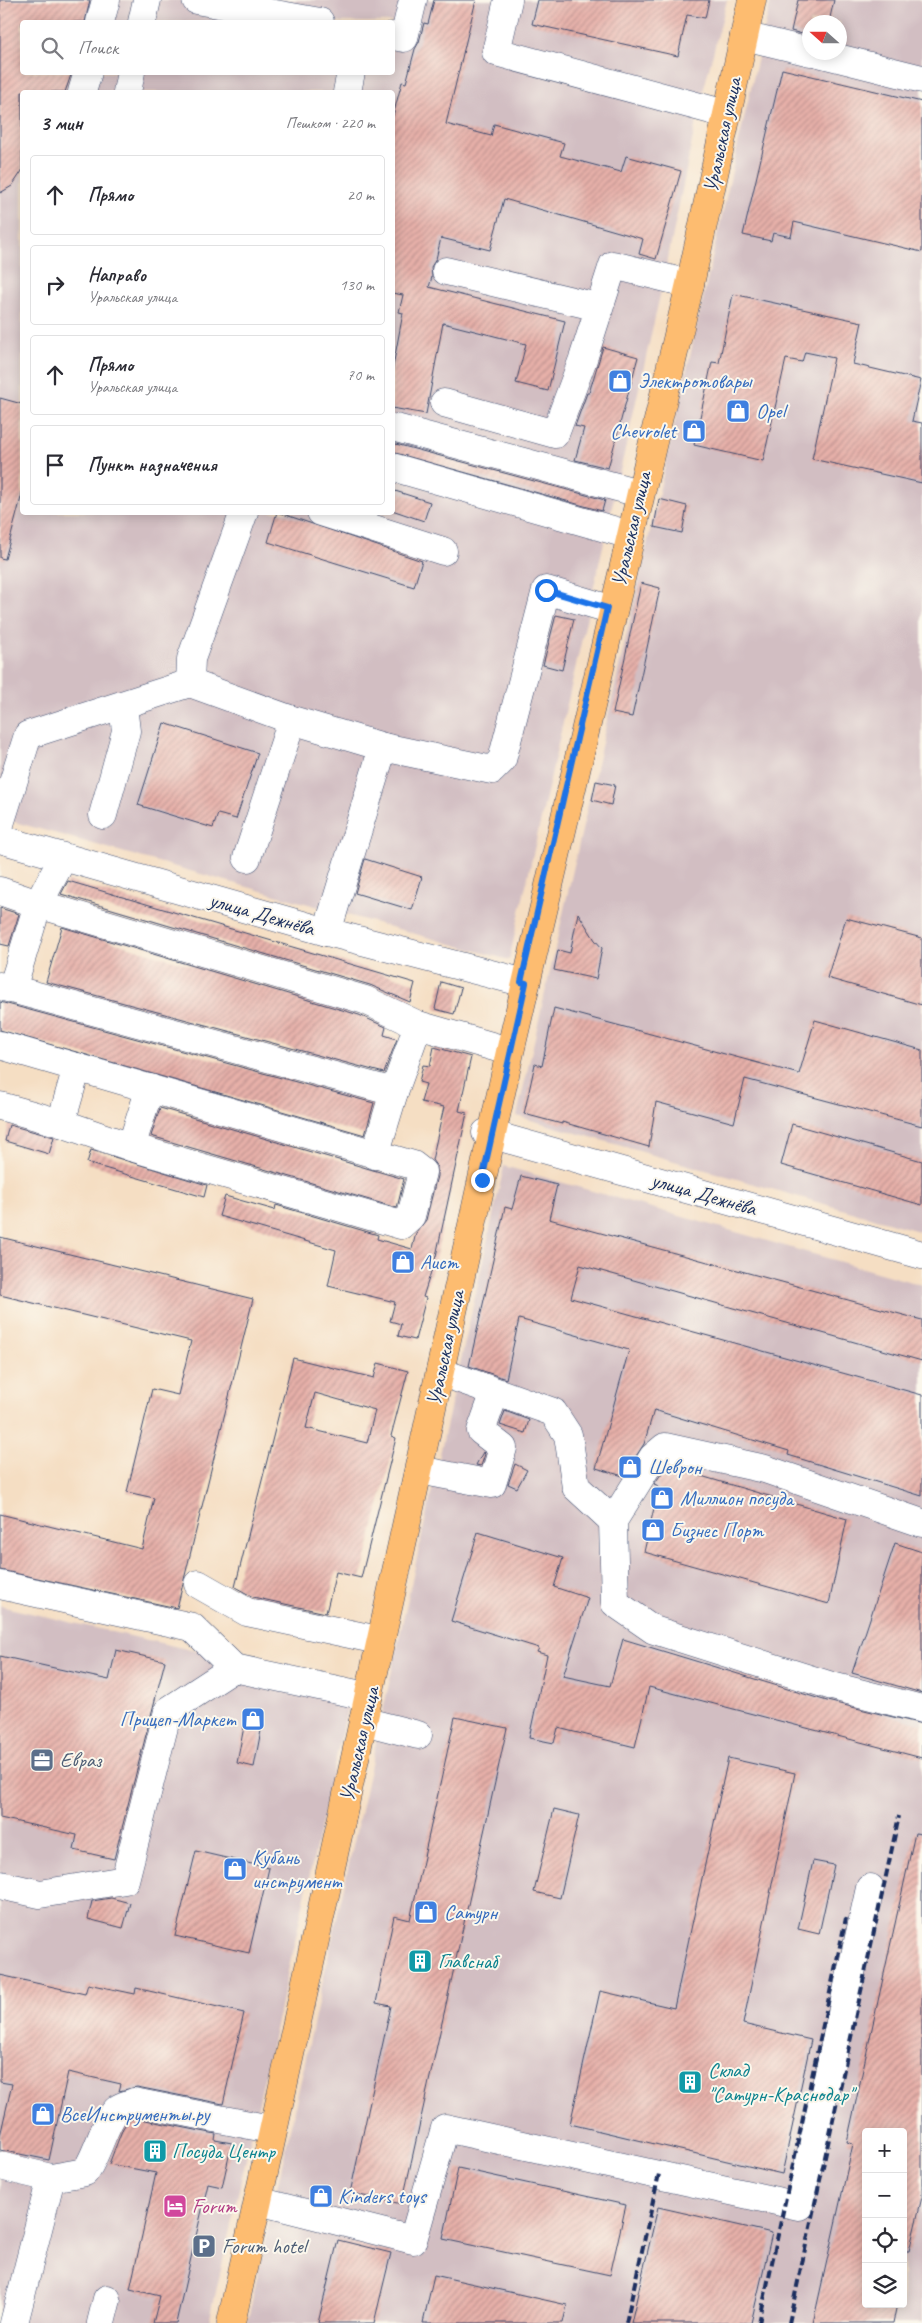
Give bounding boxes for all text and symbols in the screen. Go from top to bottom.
north arrow [802,15,847,60]
search box [20,20,395,75]
icon: search [38,34,66,62]
text: Поиск [78,36,118,60]
street label: Уральская улица [697,73,747,195]
text: 3 мин [40,110,83,136]
text: Пешком · 220 m [286,113,375,133]
icon: ahead [41,181,69,209]
text: Прямо [88,183,133,207]
text: 20 m [347,185,374,205]
text: Направо [88,263,146,287]
icon: right [41,271,69,299]
text: 130 m [340,275,374,295]
text: Уральская улица [88,287,177,307]
text: Прямо [88,353,133,377]
icon: ahead [41,361,69,389]
text: 70 m [347,365,374,385]
shop icon: Электротовары [607,368,633,394]
place label: Электротовары [638,368,753,394]
text: Уральская улица [88,377,177,397]
shop icon: Opel [725,398,751,424]
place label: Opel [756,398,788,424]
place label: Chevrolet [610,418,678,444]
shop icon: Chevrolet [681,418,707,444]
icon: arrive [41,451,69,479]
text: Пункт назначения [88,453,217,477]
street label: Уральская улица [605,467,657,589]
route start [535,579,558,602]
street label: улица Дежнёва [205,886,319,942]
street label: улица Дежнёва [647,1166,761,1222]
route end [471,1169,494,1192]
shop icon: Аист [390,1249,416,1275]
place label: Аист [420,1249,460,1275]
street label: Уральская улица [420,1286,470,1408]
shop icon: Шеврон [617,1454,643,1480]
place label: Шеврон [648,1454,703,1480]
shop icon: Миллион посуда [649,1485,675,1511]
place label: Миллион посуда [680,1485,795,1511]
shop icon: Бизнес Порт [640,1517,666,1543]
place label: Бизнес Порт [670,1517,764,1544]
street label: Уральская улица [333,1682,385,1804]
place label: Прицеп-Маркет [120,1706,237,1732]
shop icon: Прицеп-Маркет [240,1706,266,1732]
office icon: Евраз [29,1747,55,1773]
place label: Евраз [60,1747,103,1773]
place label: Кубань инструмент [252,1844,342,1894]
shop icon: Кубань инструмент [222,1856,248,1882]
shop icon: Сатурн [413,1899,439,1925]
place label: Сатурн [444,1899,498,1925]
building icon: Главснаб [407,1948,433,1974]
place label: Главснаб [438,1948,500,1974]
place label: Склад "Сатурн-Краснодар" [708,2057,857,2107]
building icon: Склад "Сатурн-Краснодар" [677,2069,703,2095]
shop icon: ВсеИнструменты.ру [30,2101,56,2127]
place label: ВсеИнструменты.ру [60,2101,211,2127]
map controls [862,2128,907,2308]
button: + [862,2128,907,2173]
building icon: Посуда Центр [142,2138,168,2164]
place label: Посуда Центр [172,2138,276,2164]
button: − [862,2173,907,2218]
shop icon: Kinders toys [308,2183,334,2209]
place label: Kinders toys [338,2183,427,2209]
hotel icon: Forum [162,2193,188,2219]
place label: Forum [192,2193,238,2219]
button: locate [862,2218,907,2263]
parking icon: Forum hotel [191,2233,217,2259]
place label: Forum hotel [222,2233,310,2259]
button: layers [862,2263,907,2308]

